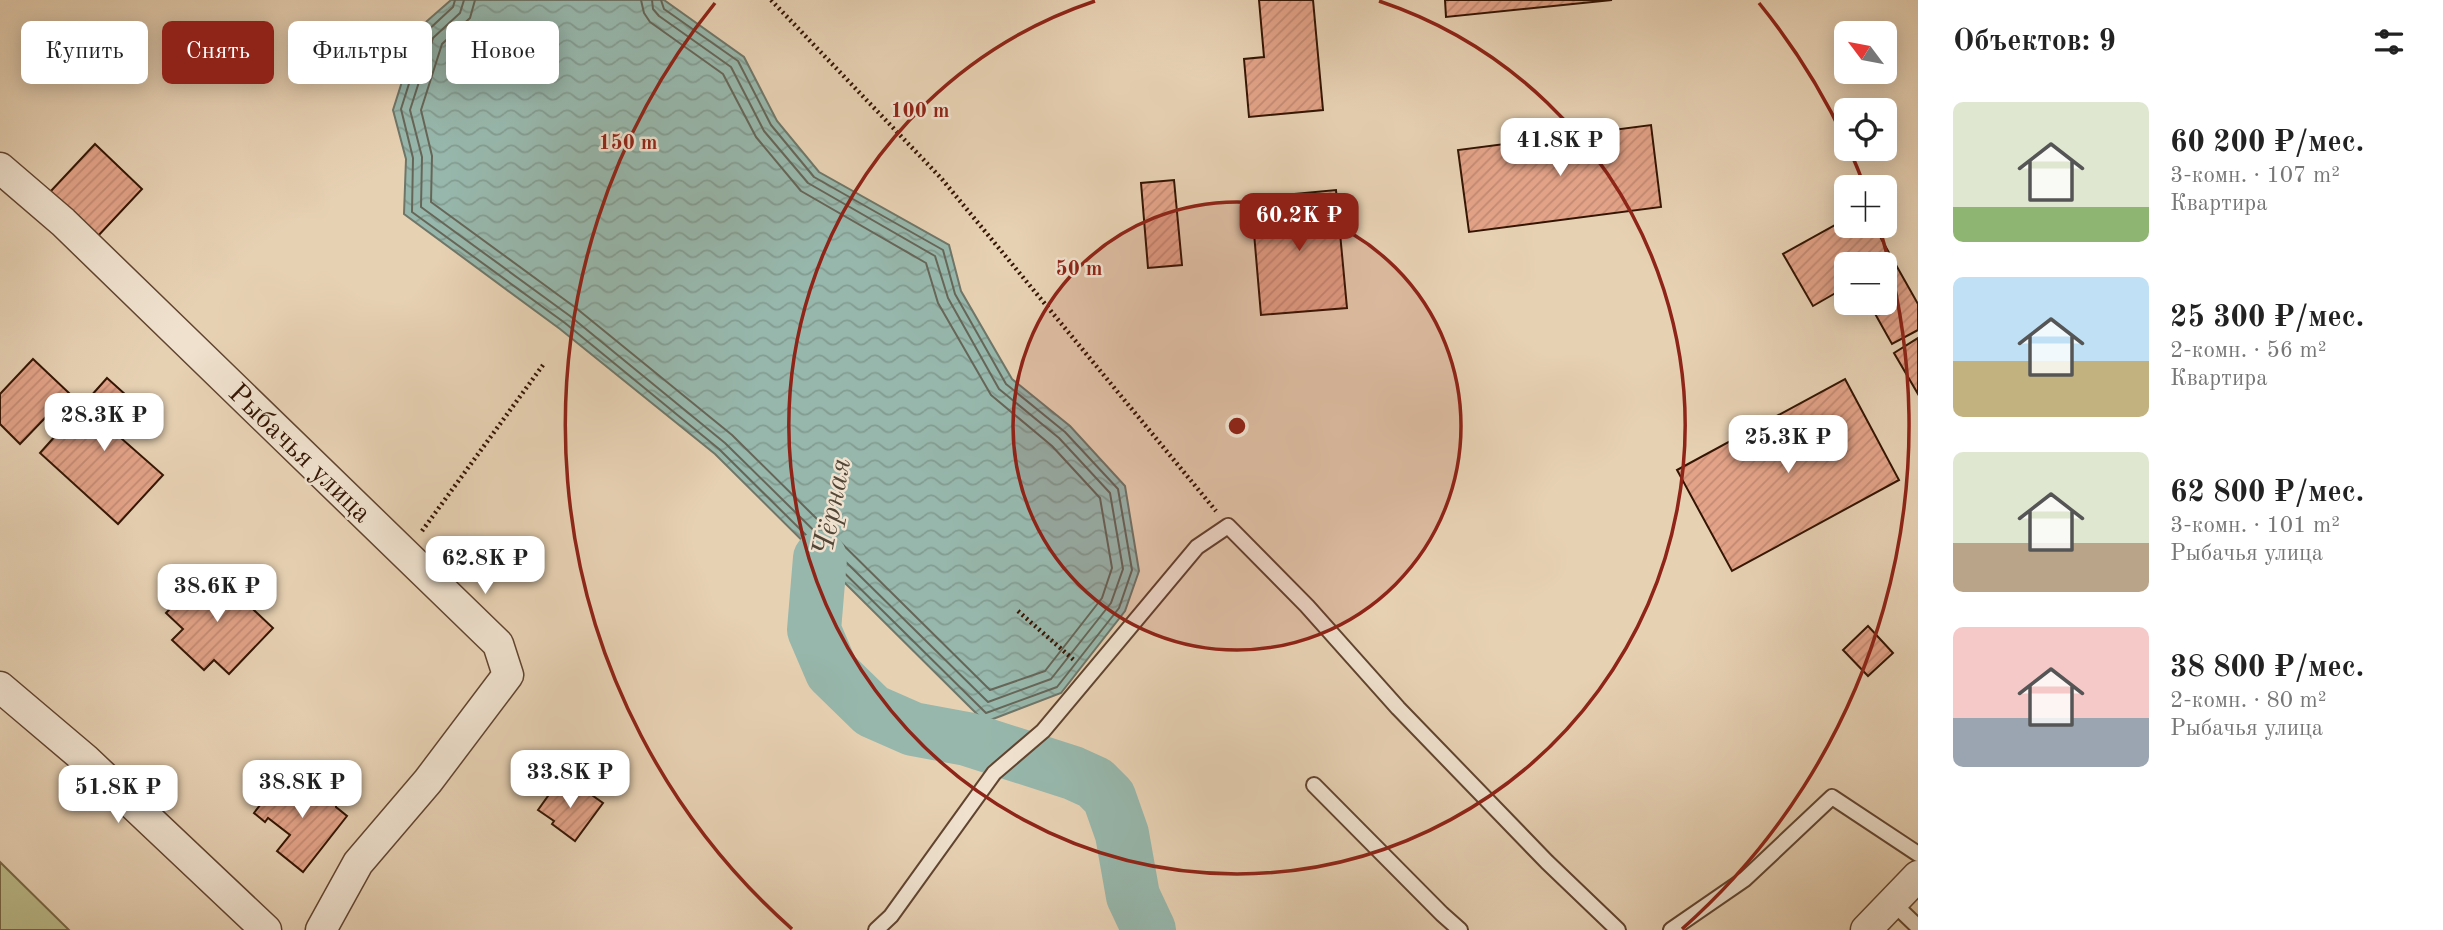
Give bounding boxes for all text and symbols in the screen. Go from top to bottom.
chip: Купить [21,21,148,84]
chip: Снять [162,21,274,84]
chip: Фильтры [288,21,432,84]
chip: Новое [446,21,559,84]
north arrow [1834,21,1897,84]
map controls [1834,21,1897,315]
icon: filters [2370,23,2408,61]
text: Объектов: 9 [1953,27,2116,57]
button: locate [1834,98,1897,161]
text: 100 m [890,101,950,122]
pin: 41.8K ₽ [1495,118,1625,178]
text: 60 200 ₽/мес. [2170,128,2364,158]
text: 41.8K ₽ [1517,129,1603,152]
icon: home [2009,130,2093,214]
text: 150 m [598,133,658,154]
text: 3-комн. · 107 m² [2170,164,2340,187]
button: + [1834,175,1897,238]
text: Квартира [2170,192,2268,215]
pin: 60.2K ₽ [1234,194,1364,253]
text: 60.2K ₽ [1256,204,1342,227]
button: − [1834,252,1897,315]
text: 50 m [1055,259,1103,280]
text: 25 300 ₽/мес. [2170,303,2364,333]
icon: home [2009,305,2093,389]
text: 2-комн. · 56 m² [2170,339,2327,362]
text: Квартира [2170,367,2268,390]
street label: Рыбачья улица [222,379,376,529]
pin: 28.3K ₽ [39,393,169,453]
text: 28.3K ₽ [61,404,147,427]
centre of rings [1225,414,1249,438]
pin: 25.3K ₽ [1723,416,1853,475]
text: 25.3K ₽ [1745,426,1831,449]
water label: Чёрная [809,456,857,559]
text: 62 800 ₽/мес. [2170,478,2364,508]
icon: home [2009,480,2093,564]
text: 3-комн. · 101 m² [2170,514,2340,537]
pin: 62.8K ₽ [420,536,550,596]
text: Рыбачья улица [2170,542,2323,565]
text: 62.8K ₽ [442,547,528,570]
pin: 38.6K ₽ [152,564,282,624]
text: 38.6K ₽ [174,575,260,598]
text: 38 800 ₽/мес. [2170,653,2364,683]
icon: home [2009,655,2093,739]
text: 2-комн. · 80 m² [2170,689,2327,712]
text: Рыбачья улица [2170,717,2323,740]
pin: 33.8K ₽ [505,750,635,810]
pin: 38.8K ₽ [237,760,367,820]
text: 33.8K ₽ [527,761,613,784]
pin: 51.8K ₽ [53,766,183,825]
text: 38.8K ₽ [259,771,345,794]
text: 51.8K ₽ [75,776,161,799]

